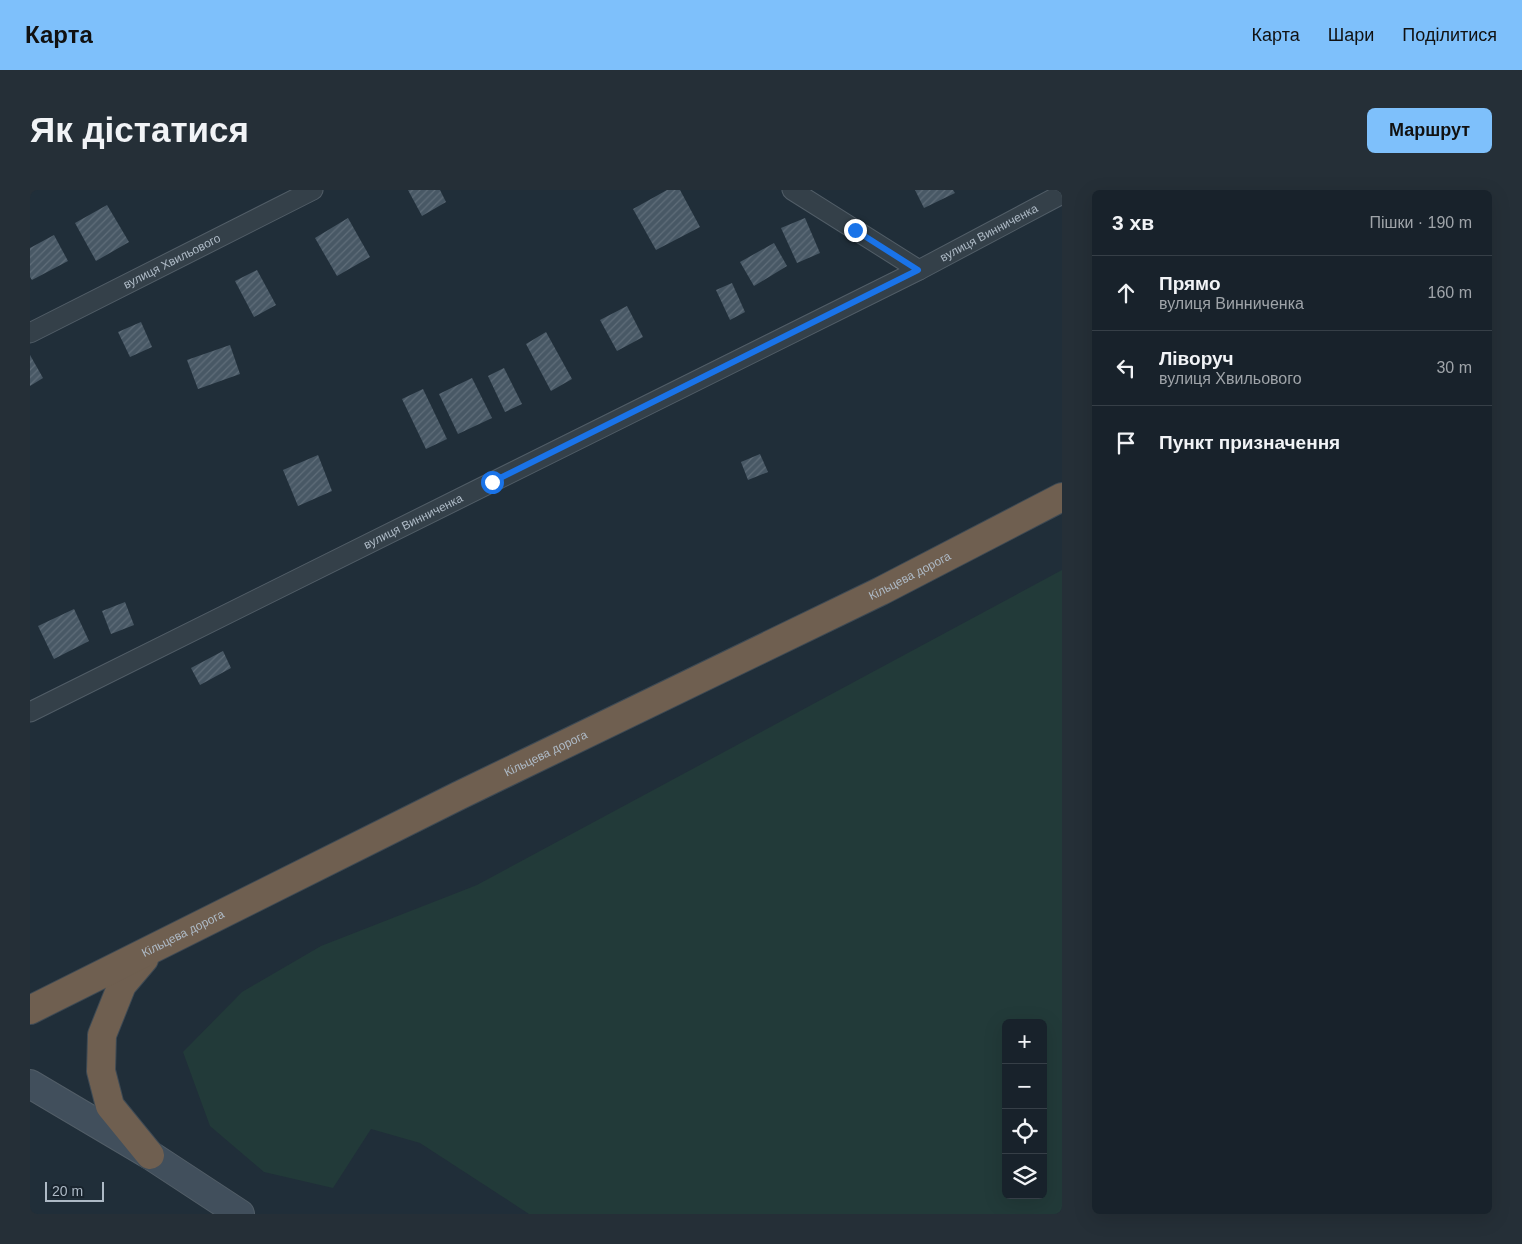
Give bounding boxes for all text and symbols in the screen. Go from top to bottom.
text: Карта [25,21,93,48]
text: Карта [1252,25,1300,45]
text: Шари [1328,25,1374,45]
text: Поділитися [1402,25,1497,45]
button: Маршрут [1367,108,1492,153]
text: Як дістатися [30,110,249,149]
street label: вулиця Винниченка [938,201,1041,265]
text: 3 хв [1112,211,1154,234]
text: Пішки · 190 m [1369,214,1472,231]
route end [844,219,867,242]
street label: вулиця Хвильового [121,231,223,292]
text: Прямо [1159,273,1221,294]
icon: ahead [1112,279,1140,307]
text: 160 m [1428,284,1472,301]
text: вулиця Винниченка [1159,295,1304,312]
text: Ліворуч [1159,348,1234,369]
icon: left [1112,354,1140,382]
text: 30 m [1436,359,1472,376]
text: вулиця Хвильового [1159,370,1302,387]
icon: arrive [1112,429,1140,457]
text: Пункт призначення [1159,432,1340,453]
route start [481,471,504,494]
street label: вулиця Винниченка [361,491,465,552]
street label: Кільцева дорога [866,549,953,603]
street label: Кільцева дорога [502,727,590,780]
street label: Кільцева дорога [139,907,227,960]
map controls [1002,1019,1047,1199]
button: + [1002,1019,1047,1064]
button: − [1002,1064,1047,1109]
button: locate [1002,1109,1047,1154]
button: layers [1002,1154,1047,1199]
scale bar [45,1179,104,1202]
text: 20 m [52,1183,83,1199]

